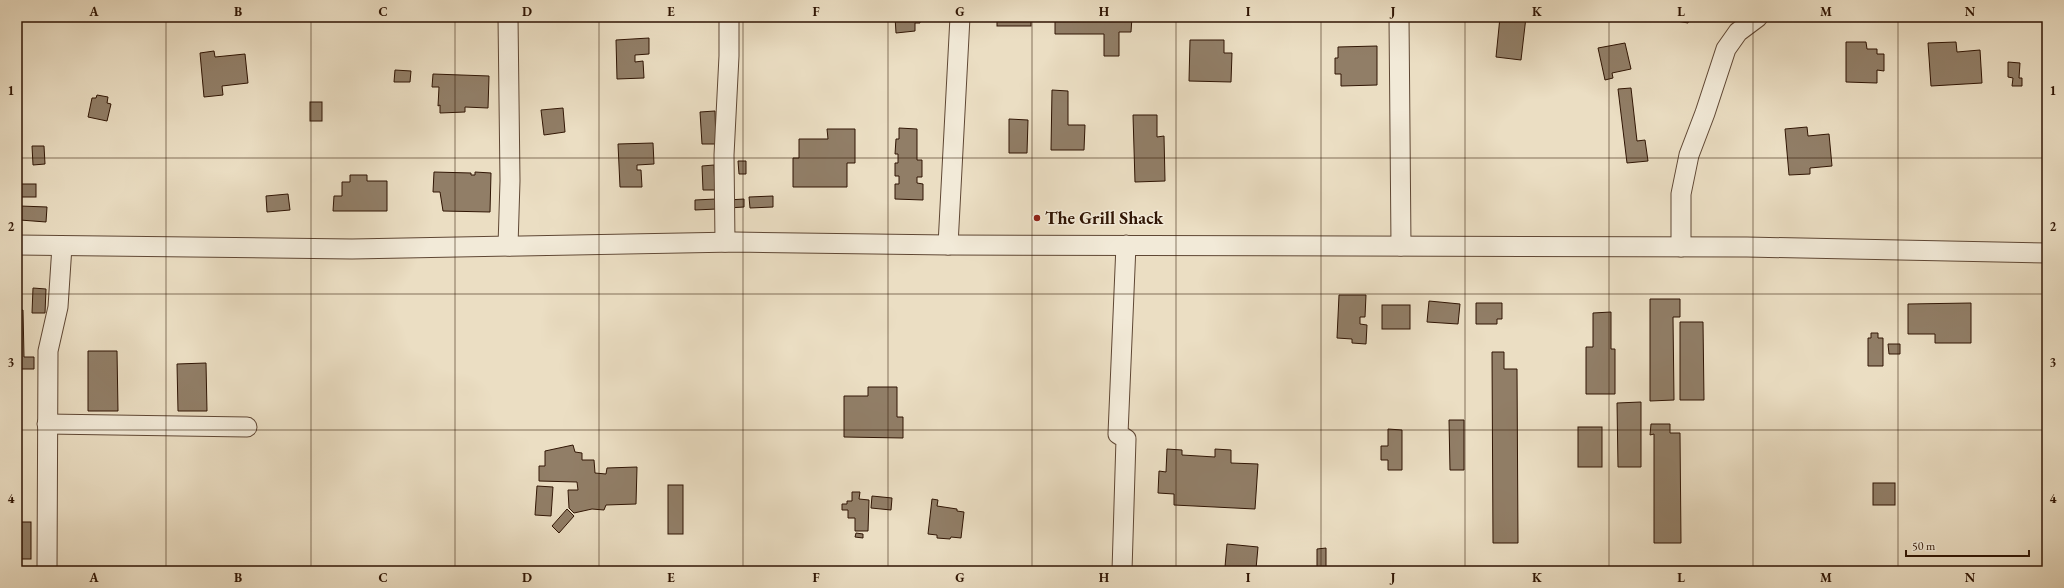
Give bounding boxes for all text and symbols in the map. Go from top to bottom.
text: A [88,3,99,20]
text: B [234,3,242,20]
text: C [378,3,388,20]
text: D [522,3,532,20]
text: E [667,3,675,20]
text: F [812,3,820,20]
text: G [955,3,965,20]
text: H [1099,3,1110,20]
text: I [1246,3,1251,20]
text: J [1389,3,1396,20]
text: K [1532,3,1543,20]
text: L [1677,3,1685,20]
text: M [1820,3,1832,20]
text: N [1965,3,1976,20]
text: 1 [8,82,15,99]
text: 1 [2050,82,2057,99]
place label: The Grill Shack [1045,206,1164,229]
marker: The Grill Shack [1032,213,1042,223]
text: 2 [8,218,15,235]
text: 2 [2050,218,2057,235]
text: 3 [8,354,15,371]
text: 3 [2050,354,2057,371]
text: 4 [8,490,15,507]
text: 4 [2050,490,2057,507]
scale bar [1906,532,2029,558]
text: 50 m [1912,538,1936,554]
text: A [88,569,99,586]
text: B [234,569,242,586]
text: C [378,569,388,586]
text: D [522,569,532,586]
text: E [667,569,675,586]
text: F [812,569,820,586]
text: G [955,569,965,586]
text: H [1099,569,1110,586]
text: I [1246,569,1251,586]
text: J [1389,569,1396,586]
text: K [1532,569,1543,586]
text: L [1677,569,1685,586]
text: M [1820,569,1832,586]
text: N [1965,569,1976,586]

